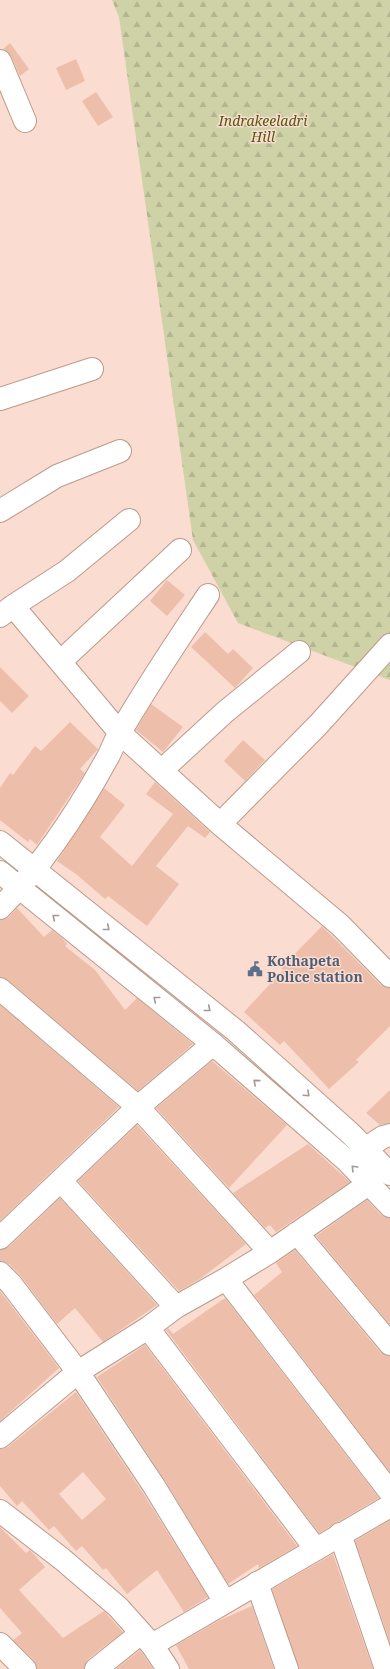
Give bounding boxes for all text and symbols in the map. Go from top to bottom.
park label: Indrakeeladri Hill [218,111,308,146]
one-way arrow [53,915,60,922]
one-way arrow [102,923,109,930]
place label: Kothapeta Police station [267,951,363,986]
public building icon: Kothapeta Police station [246,960,264,978]
one-way arrow [154,996,161,1003]
one-way arrow [204,1004,211,1011]
one-way arrow [254,1079,261,1086]
one-way arrow [302,1089,310,1097]
one-way arrow [351,1165,359,1173]

